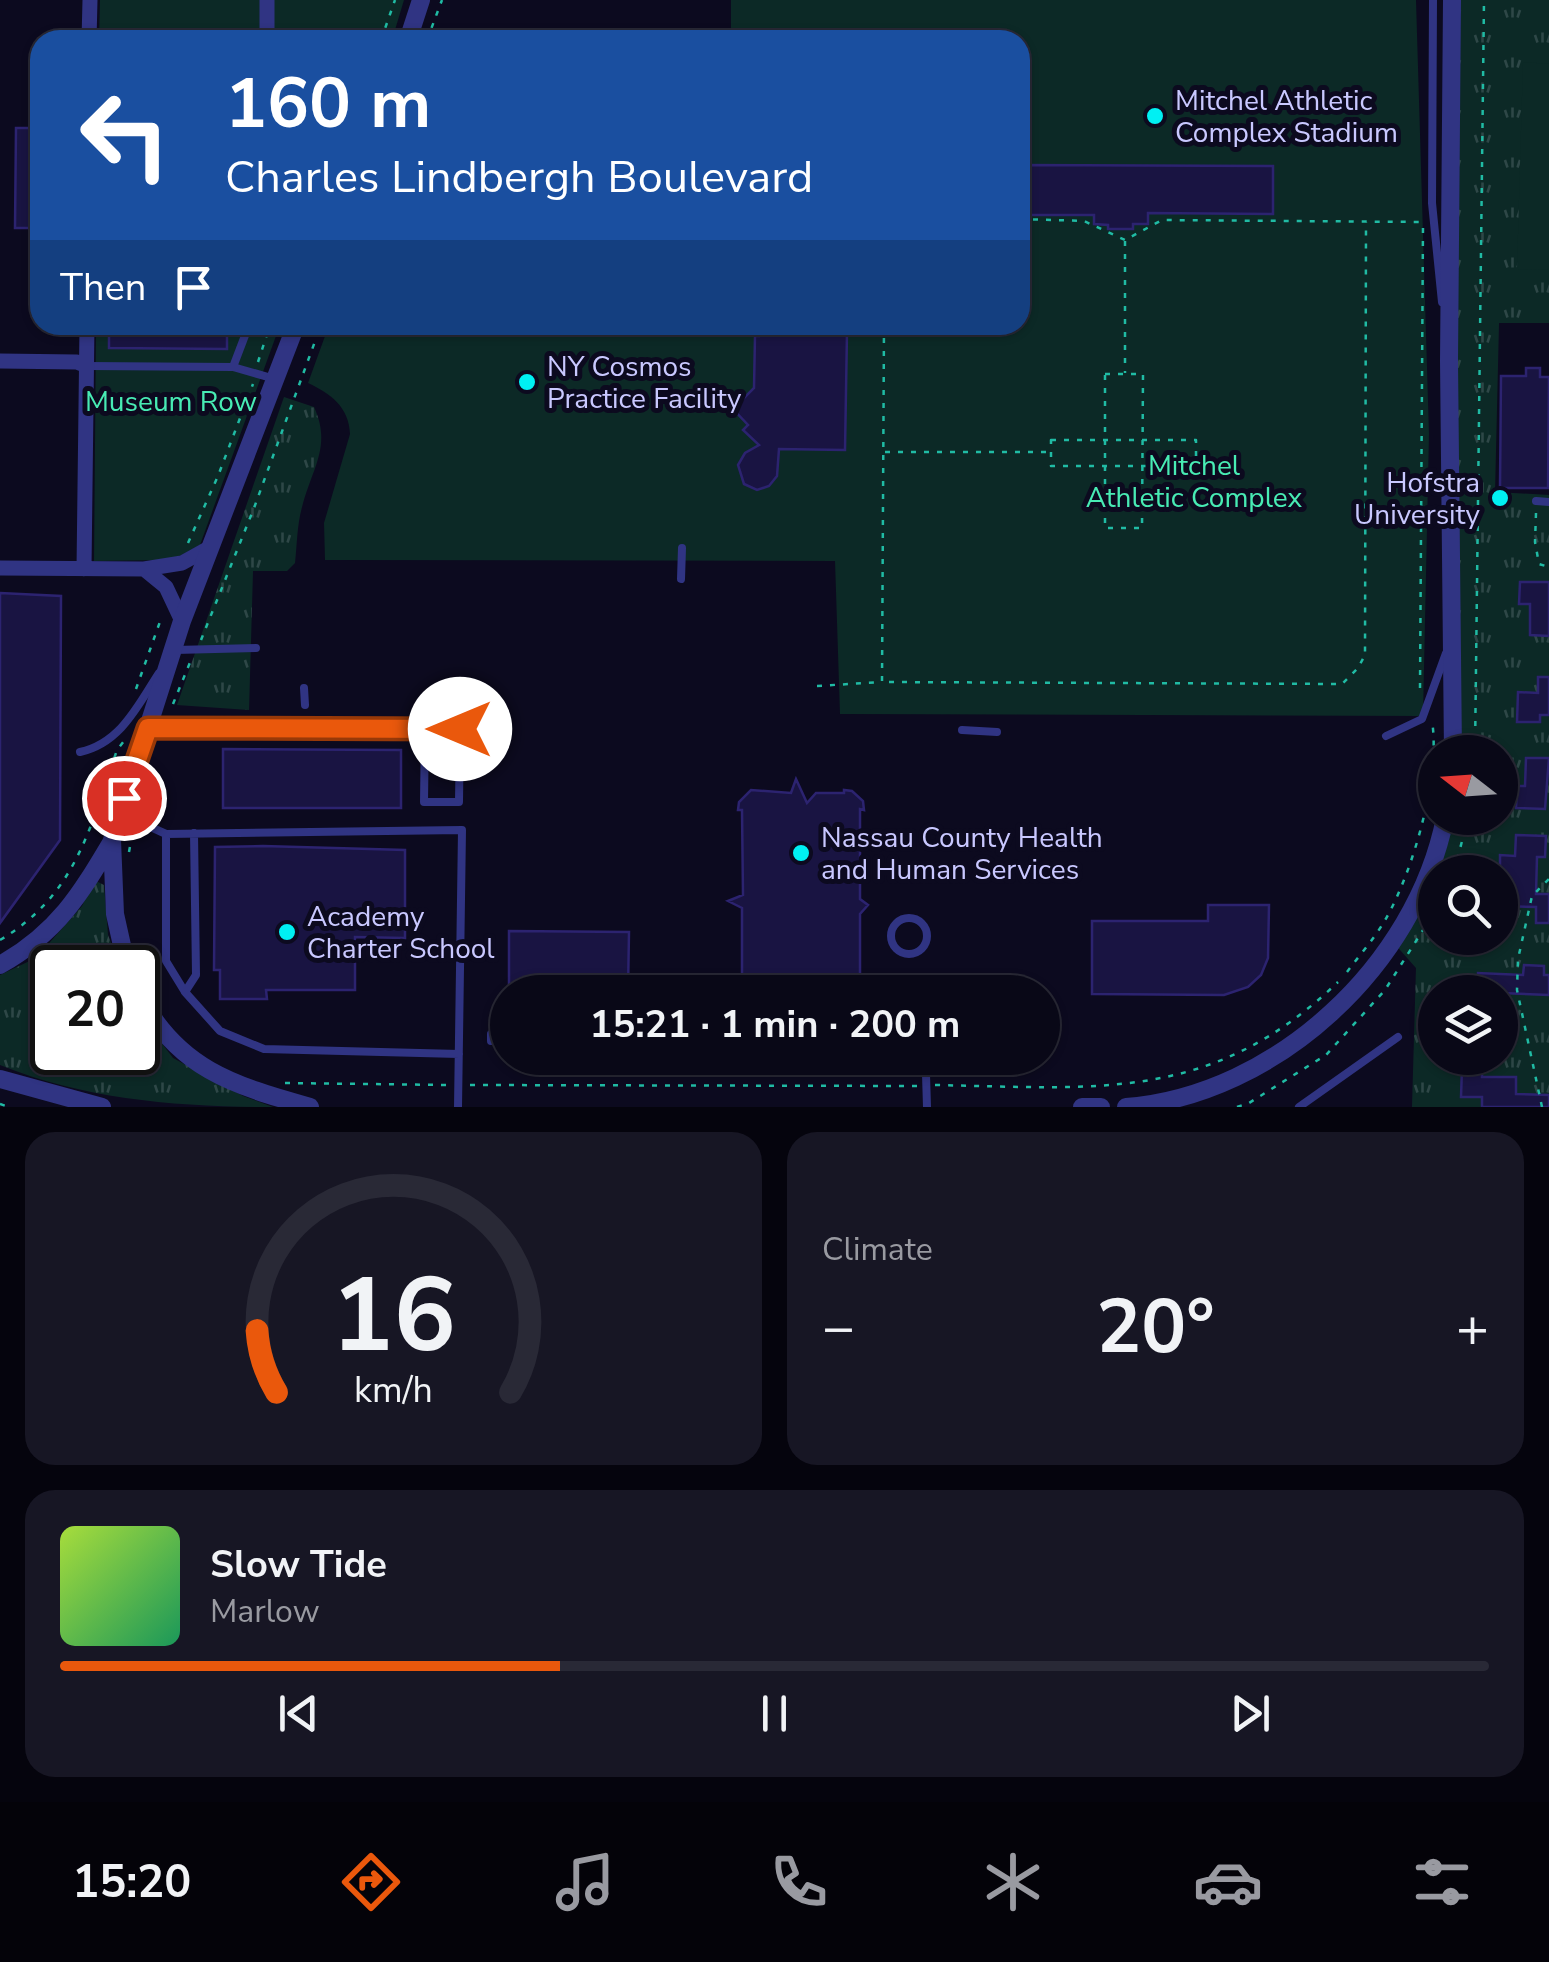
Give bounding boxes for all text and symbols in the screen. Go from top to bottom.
text: 160 m [225,56,431,152]
icon: left [60,70,190,200]
place label: Mitchel Athletic Complex Stadium [1175,82,1398,152]
marker: Mitchel Athletic Complex Stadium [1144,105,1166,127]
text: Charles Lindbergh Boulevard [225,147,813,208]
icon: arrive [166,260,221,315]
text: Then [60,262,146,313]
place label: NY Cosmos Practice Facility [547,348,742,418]
marker: NY Cosmos Practice Facility [516,371,538,393]
park label: Museum Row [85,383,257,421]
park label: Mitchel Athletic Complex [1086,447,1303,517]
place label: Hofstra University [1354,464,1481,534]
marker: Hofstra University [1489,487,1511,509]
position arrow [408,677,512,781]
north arrow [1418,735,1518,835]
map controls [1418,735,1518,1075]
pin [82,756,167,841]
icon: arrive [97,771,152,826]
place label: Nassau County Health and Human Services [821,819,1103,889]
marker: Nassau County Health and Human Services [790,842,812,864]
button: search [1418,855,1518,955]
place label: Academy Charter School [307,898,495,968]
marker: Academy Charter School [276,921,298,943]
speed limit sign: 20 [30,945,160,1075]
button: layers [1418,975,1518,1075]
text: 15:21 · 1 min · 200 m [590,999,960,1050]
text: Climate [822,1228,933,1271]
text: 16 [331,1245,456,1387]
text: 20° [1096,1276,1215,1378]
text: − [822,1290,855,1365]
text: + [1456,1290,1489,1365]
text: km/h [354,1366,433,1415]
text: Slow Tide [210,1539,387,1590]
text: Marlow [210,1590,320,1633]
icon: previous [271,1686,326,1741]
icon: pause [747,1686,802,1741]
icon: next [1223,1686,1278,1741]
icon: directions [336,1847,406,1917]
icon: music [550,1847,620,1917]
icon: phone [764,1847,834,1917]
icon: climate [978,1847,1048,1917]
icon: car [1193,1847,1263,1917]
icon: filters [1407,1847,1477,1917]
text: 15:20 [72,1852,191,1913]

